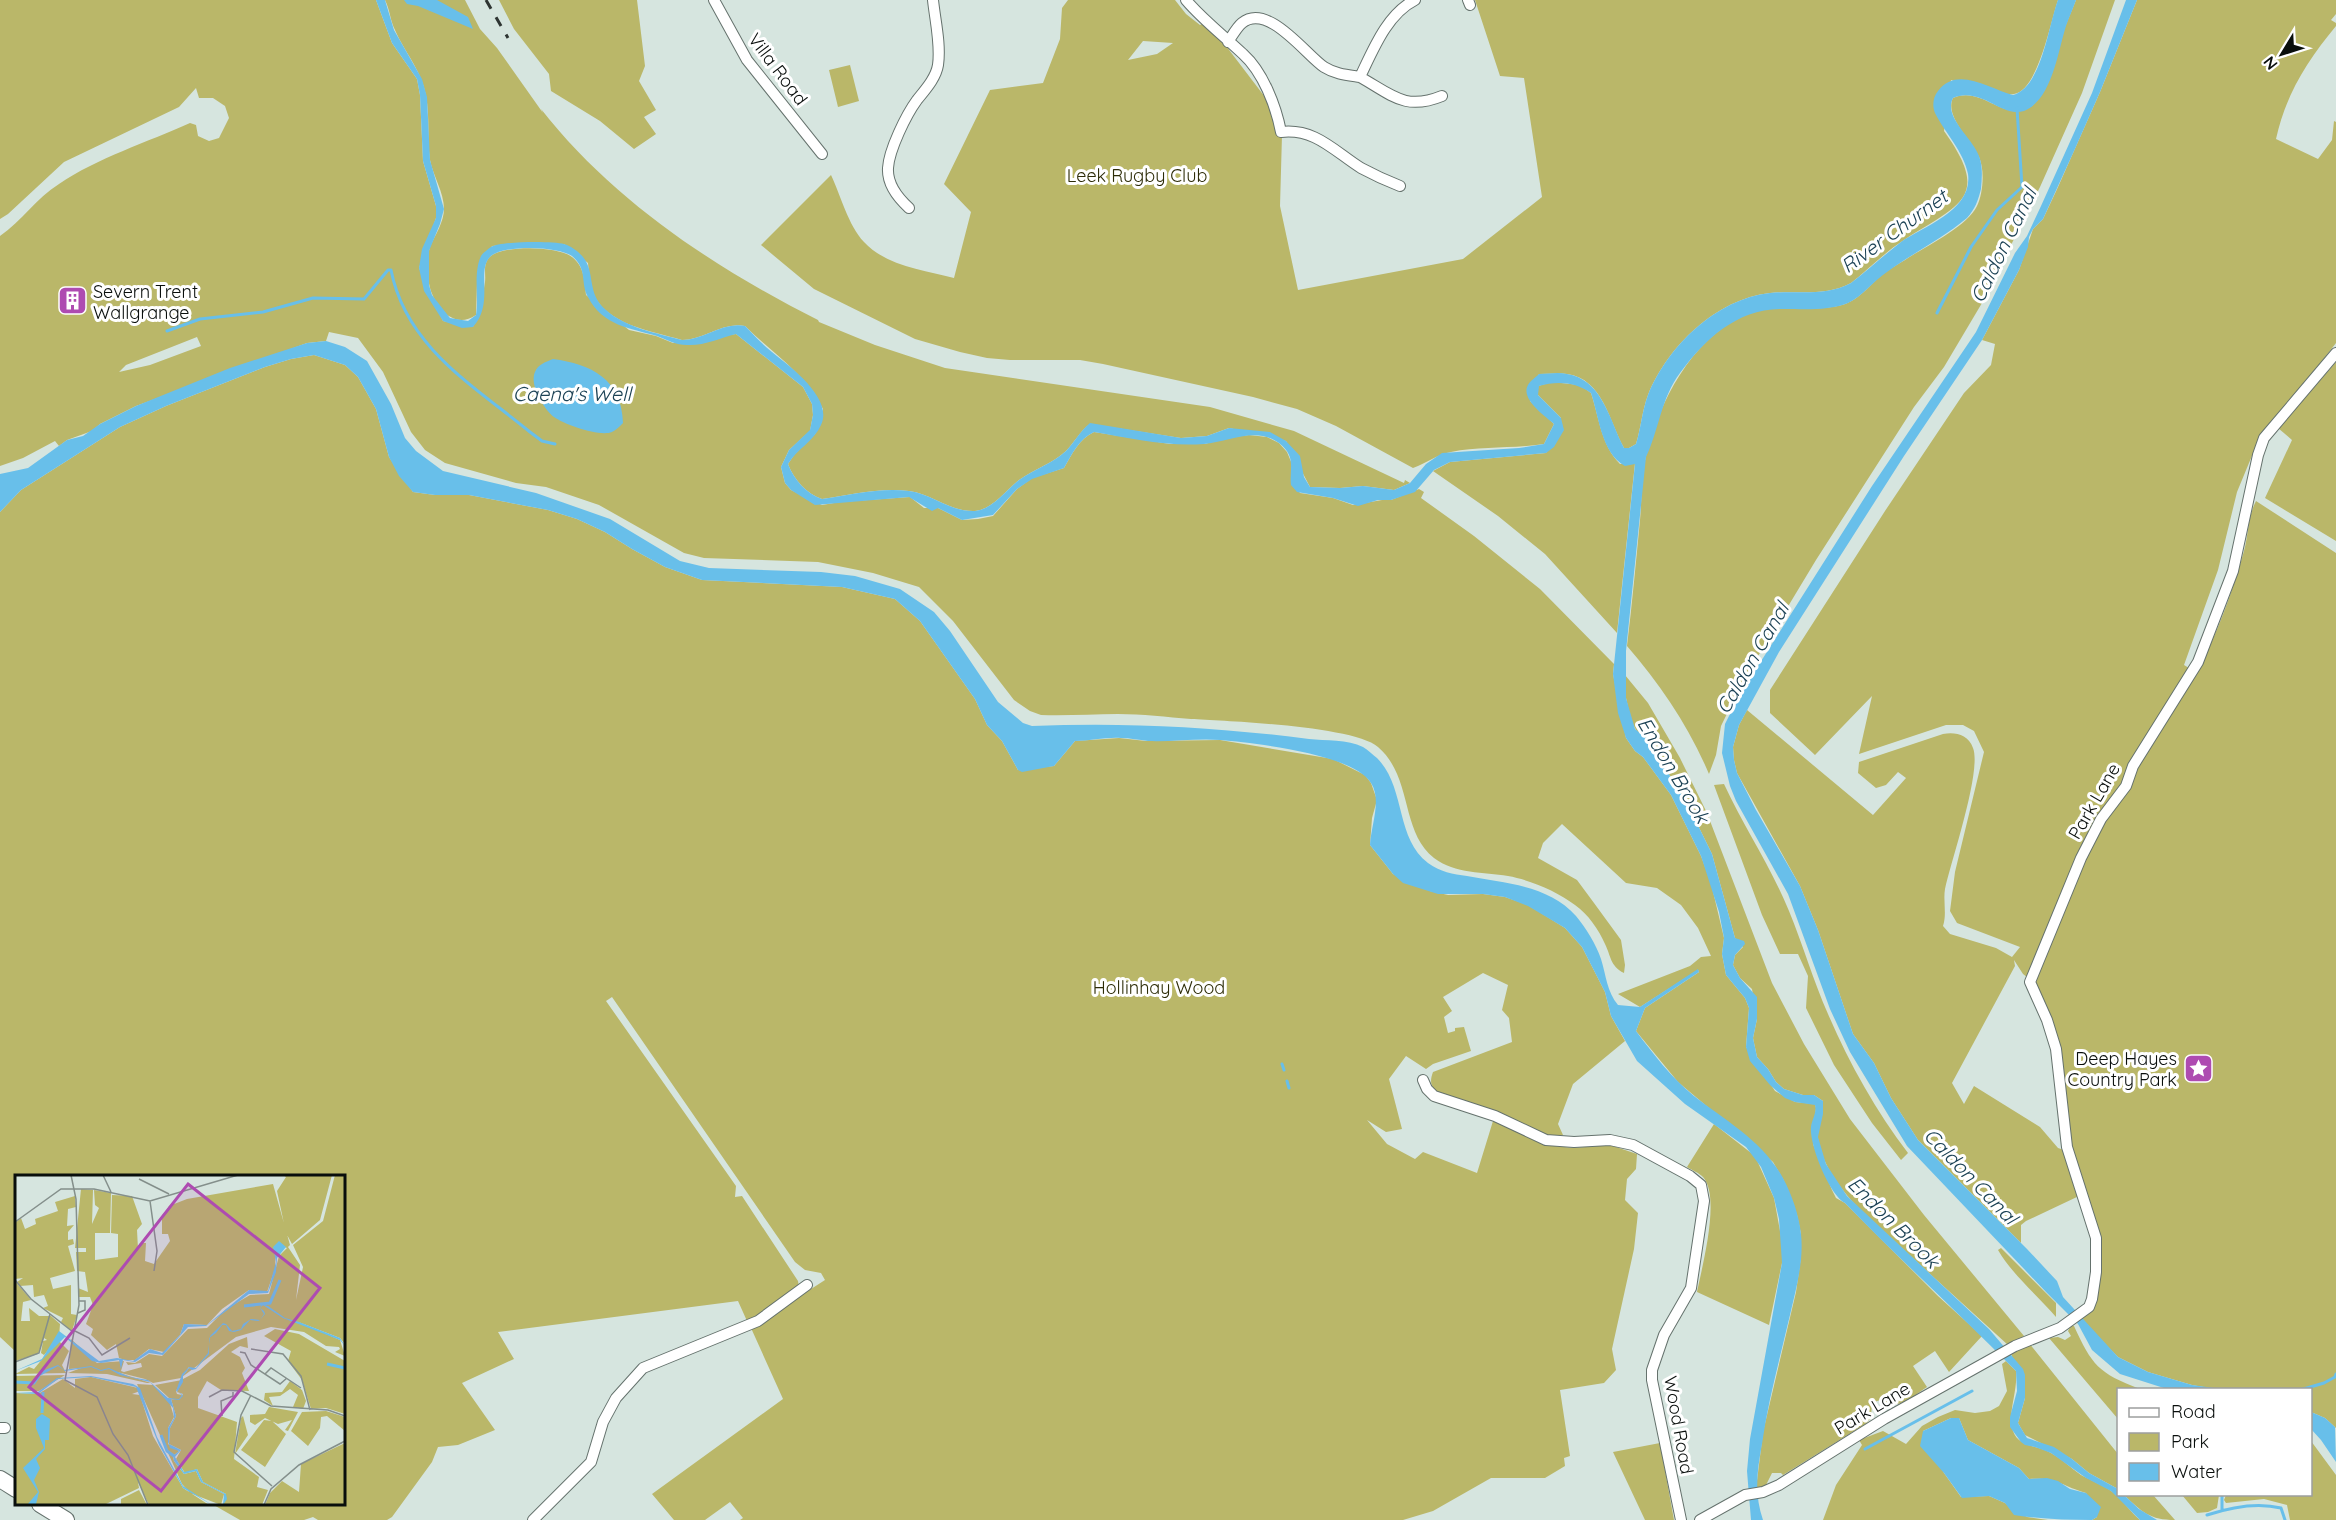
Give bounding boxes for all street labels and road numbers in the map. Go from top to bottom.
street label: Villa Road [743,28,813,110]
street label: Park Lane [2063,759,2125,843]
street label: Wood Road [1659,1374,1699,1476]
street label: Park Lane [1830,1376,1914,1440]

